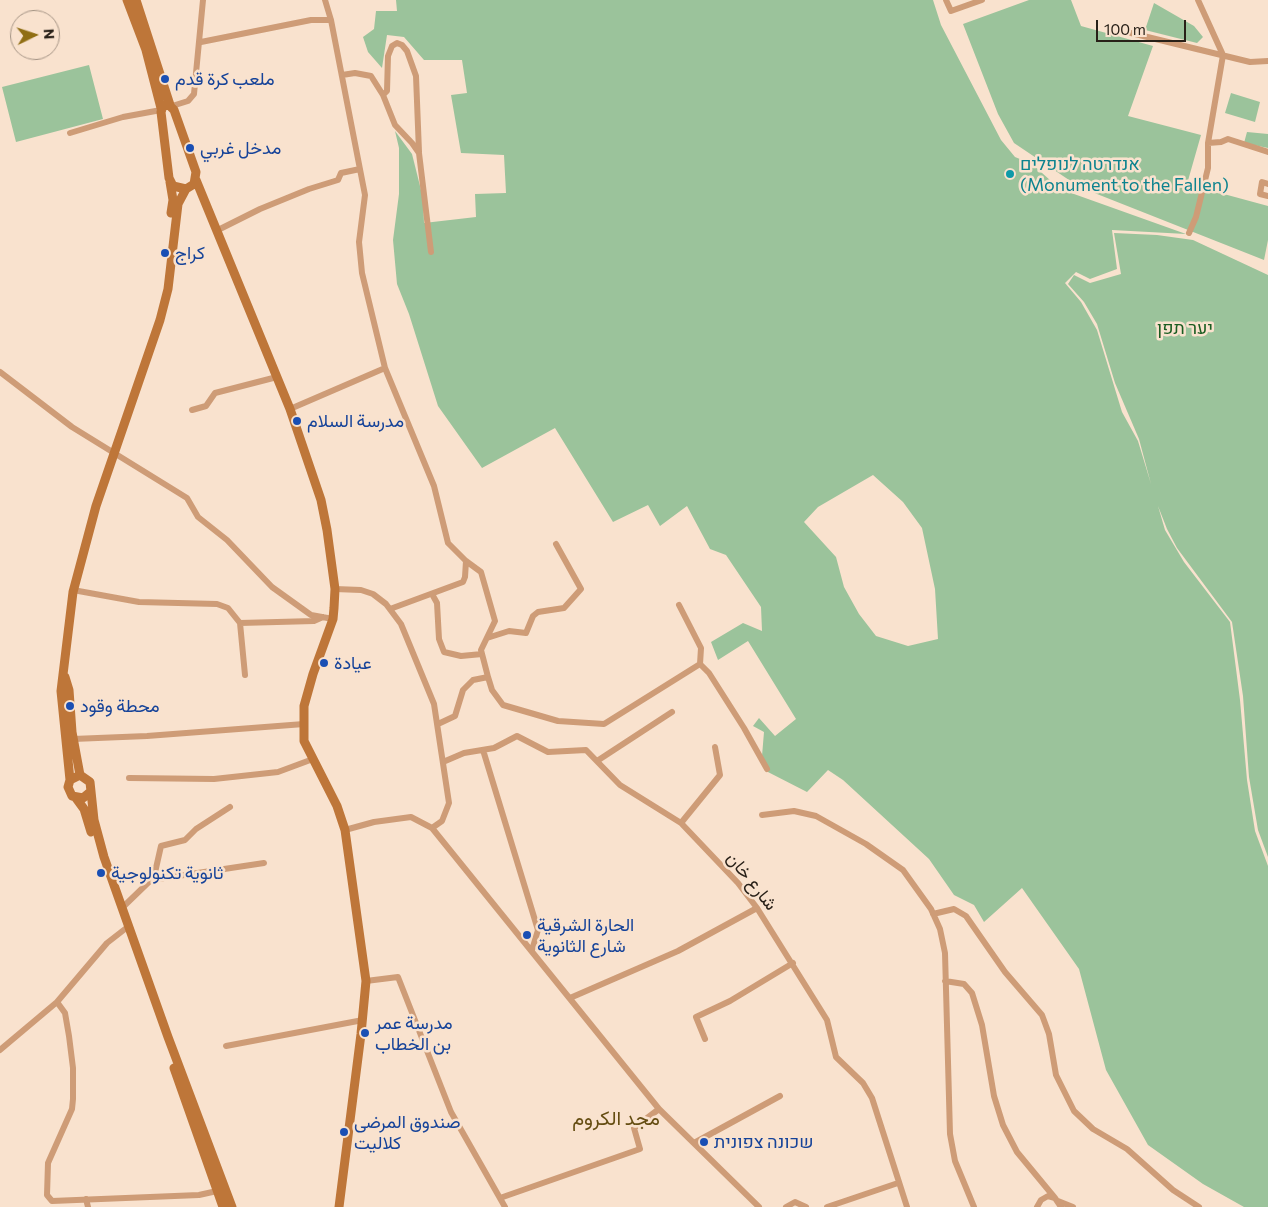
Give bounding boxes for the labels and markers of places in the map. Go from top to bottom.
place label: ملعب كرة قدم [175,68,275,90]
marker: ملعب كرة قدم [159,73,171,85]
place label: مدخل غربي [200,137,281,159]
marker: مدخل غربي [184,142,196,154]
place label: אנדרטה לנופלים (Monument to the Fallen) [1020,153,1229,195]
marker: אנדרטה לנופלים (Monument to the Fallen) [1004,168,1016,180]
place label: كراج [175,242,205,264]
marker: كراج [159,247,171,259]
place label: مدرسة السلام [307,410,404,432]
marker: مدرسة السلام [291,415,303,427]
place label: عيادة [334,652,372,674]
marker: عيادة [318,657,330,669]
place label: محطة وقود [80,695,160,717]
marker: محطة وقود [64,700,76,712]
place label: ثانوية تكنولوجية [111,862,224,884]
marker: ثانوية تكنولوجية [95,867,107,879]
place label: الحارة الشرقية شارع الثانوية [537,914,634,956]
marker: الحارة الشرقية شارع الثانوية [521,929,533,941]
place label: مدرسة عمر بن الخطاب [375,1012,453,1054]
marker: مدرسة عمر بن الخطاب [359,1027,371,1039]
place label: صندوق المرضى كلاليت [354,1111,461,1154]
marker: صندوق المرضى كلاليت [338,1126,350,1138]
place label: שכונה צפונית [714,1131,813,1153]
marker: שכונה צפונית [698,1136,710,1148]

